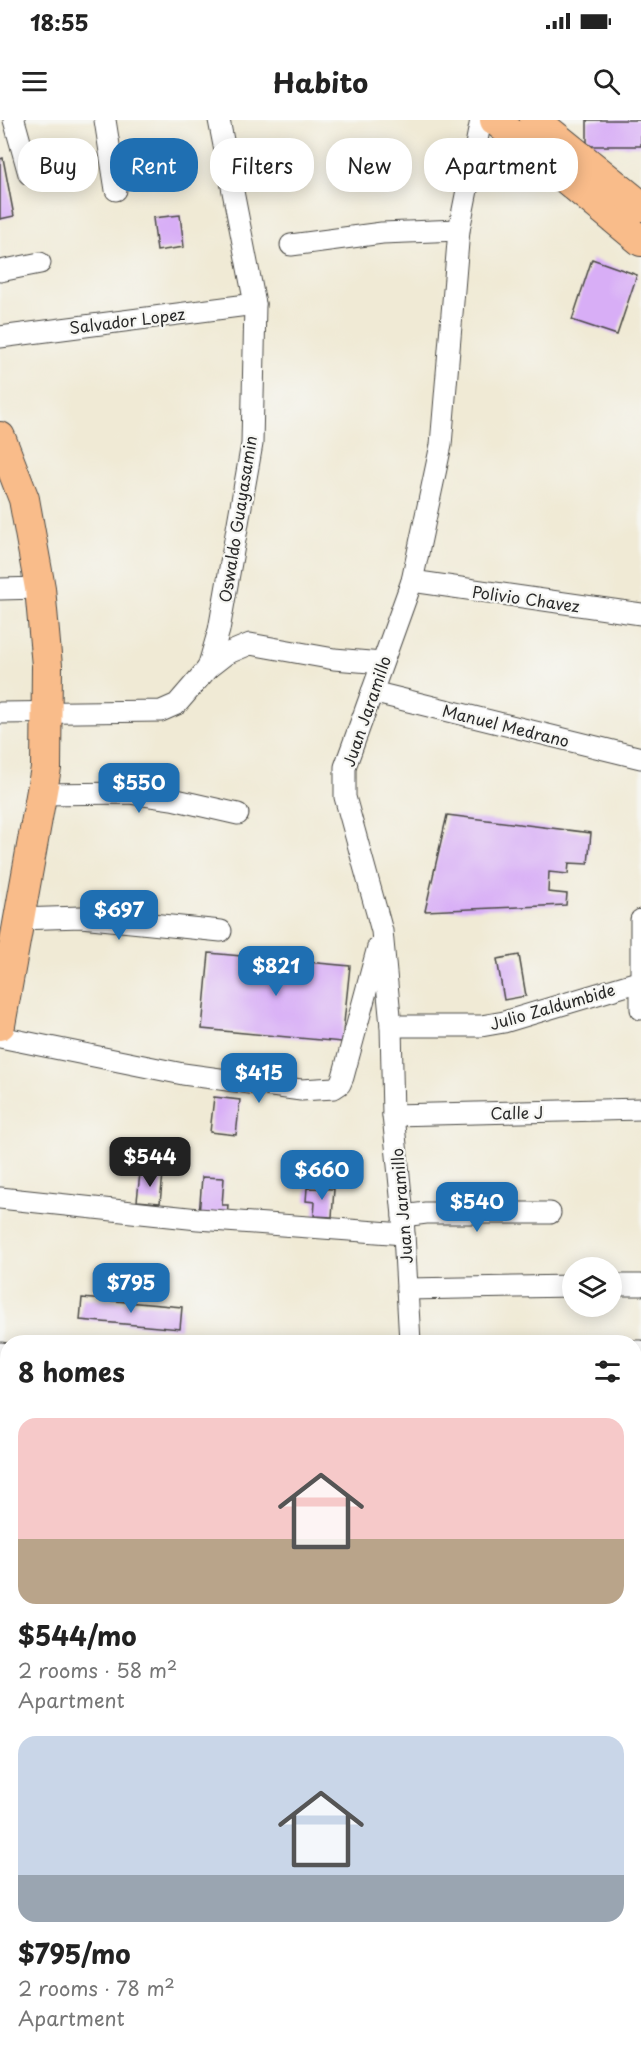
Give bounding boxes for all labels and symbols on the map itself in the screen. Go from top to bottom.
street label: Salvador Lopez [68,301,187,339]
street label: Oswaldo Guayasamin [212,434,262,604]
street label: Polivio Chavez [471,579,582,617]
street label: Juan Jaramillo [336,652,396,770]
street label: Manuel Medrano [440,698,572,752]
pin: $550 [103,763,175,814]
pin: $697 [83,890,155,941]
pin: $821 [240,946,312,997]
street label: Julio Zaldumbide [486,977,618,1035]
pin: $415 [223,1053,295,1104]
street label: Calle J [490,1100,544,1124]
pin: $544 [114,1137,186,1188]
street label: Juan Jaramillo [384,1147,418,1265]
pin: $660 [286,1150,358,1201]
pin: $540 [441,1182,513,1233]
pin: $795 [95,1263,167,1314]

